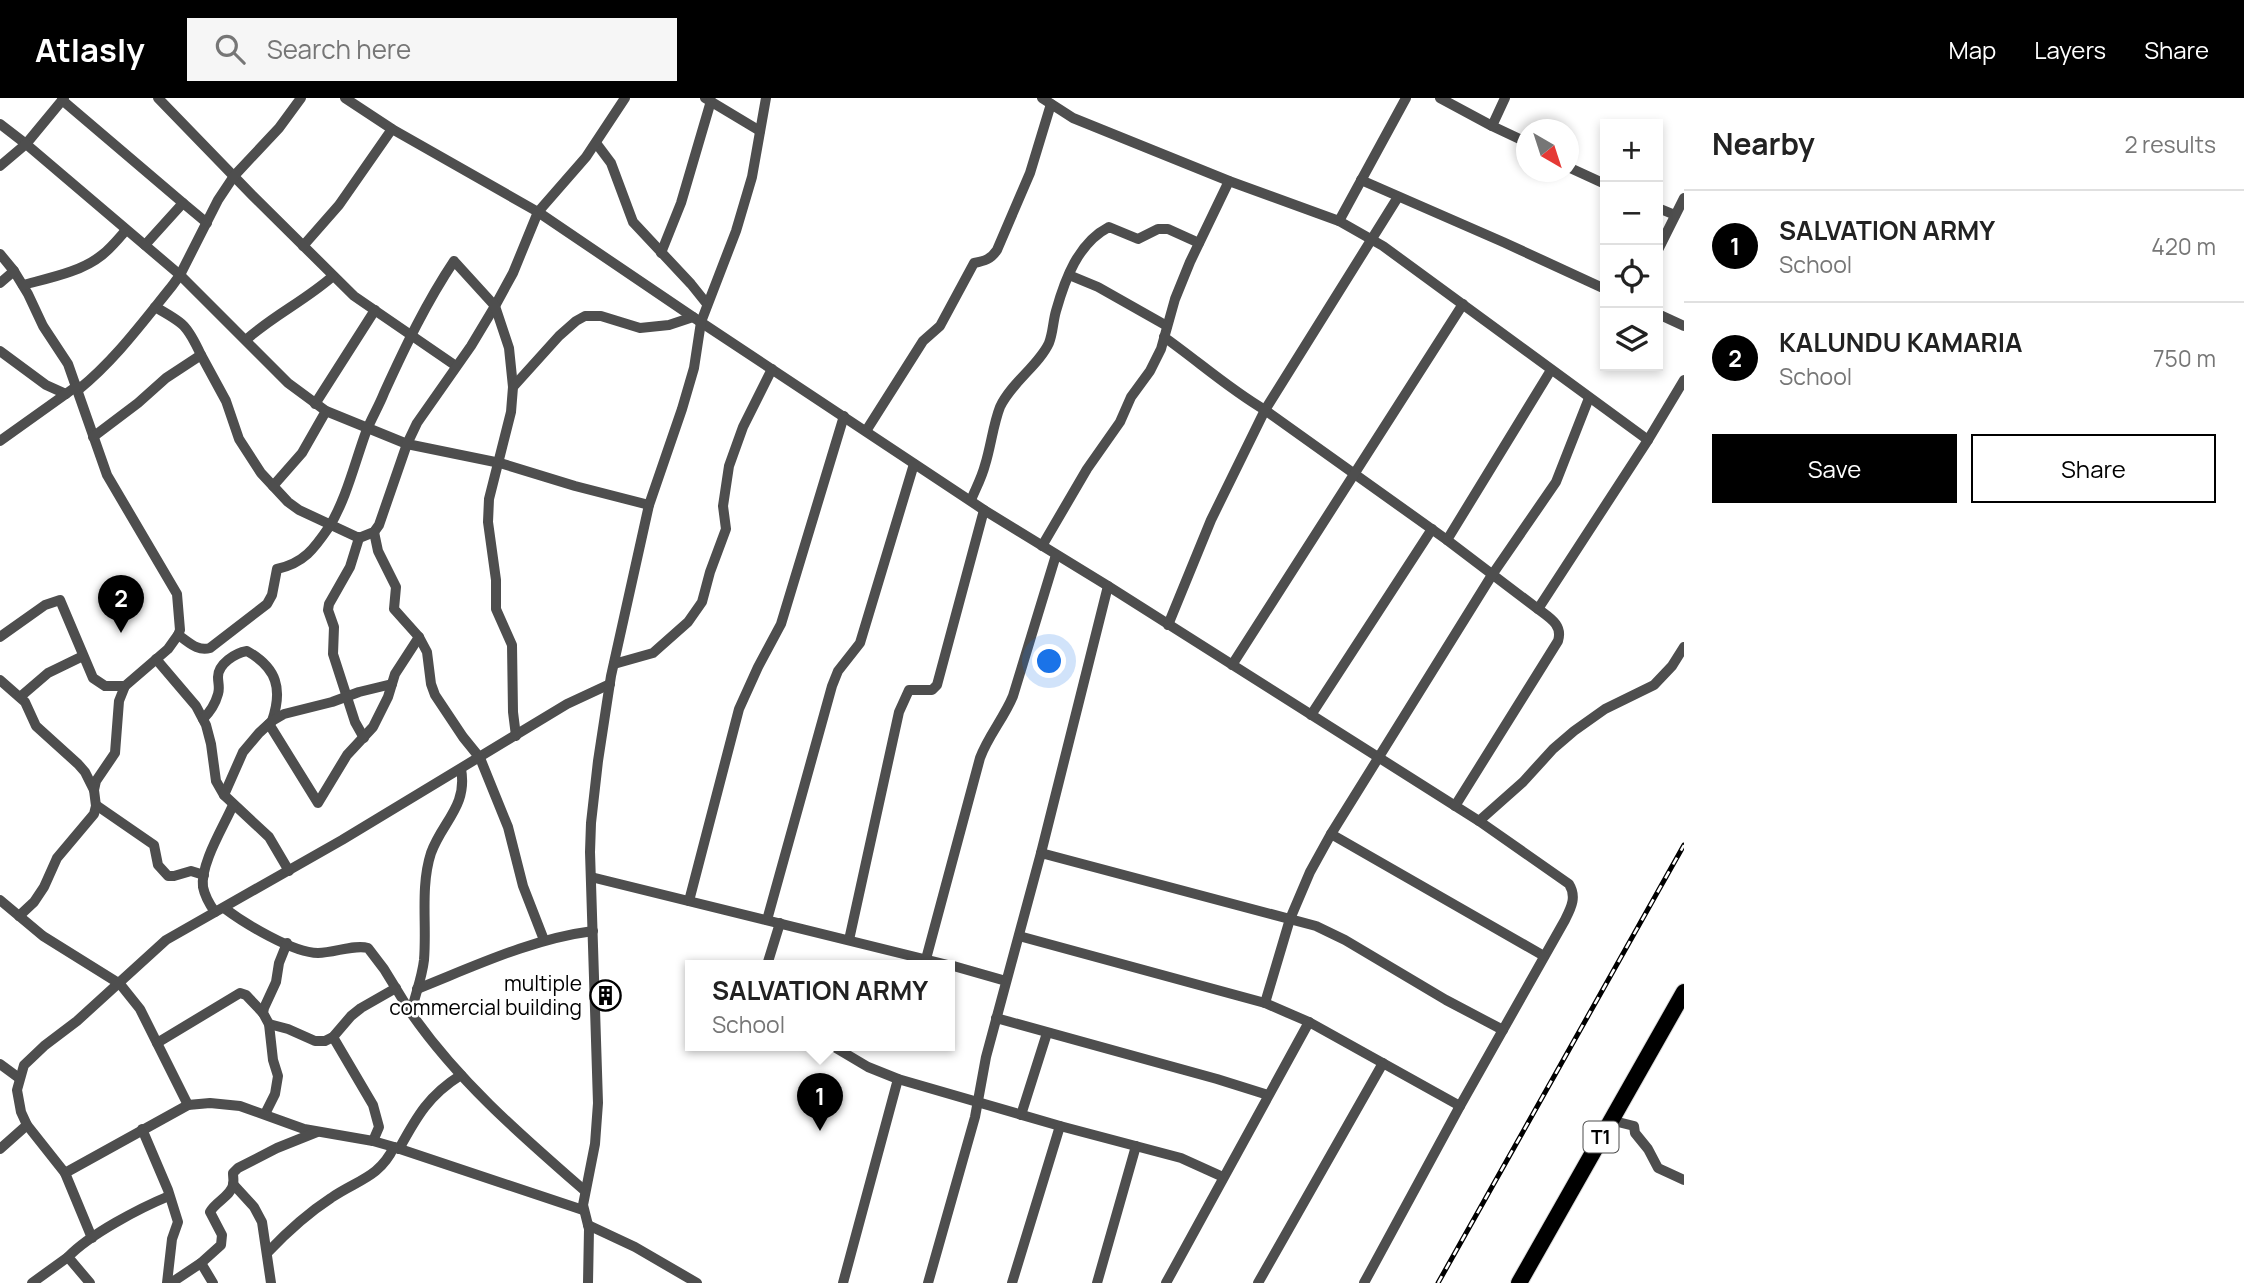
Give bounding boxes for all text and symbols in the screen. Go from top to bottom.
search box [187,18,677,81]
text: Atlasly [35,27,145,72]
icon: search [211,30,249,68]
text: Search here [267,31,411,67]
text: Map [1949,33,1996,66]
text: Layers [2034,33,2106,66]
text: Share [2144,33,2209,66]
north arrow [1516,119,1579,182]
map controls [1600,119,1663,371]
button: + [1600,119,1663,182]
text: Nearby [1712,123,1815,164]
text: 2 results [2124,128,2216,160]
button: − [1600,182,1663,245]
text: SALVATION ARMY [1779,212,1995,248]
text: 1 [1730,230,1740,262]
text: 420 m [2151,230,2216,262]
button: locate [1600,245,1663,308]
text: School [1779,248,1852,280]
button: layers [1600,308,1663,371]
text: KALUNDU KAMARIA [1779,324,2022,360]
text: 2 [1728,342,1742,374]
text: 750 m [2153,342,2216,374]
text: School [1779,360,1852,392]
button: Save [1712,434,1957,503]
button: Share [1971,434,2216,503]
pin: 2 [98,575,144,633]
your location [1032,644,1066,678]
popup [685,960,955,1051]
place label: multiple commercial building [389,969,582,1021]
text: SALVATION ARMY [712,972,928,1008]
building icon: multiple commercial building [588,978,622,1012]
text: School [712,1008,785,1040]
pin: 1 [797,1073,843,1131]
road number: T1 [1584,1121,1618,1152]

